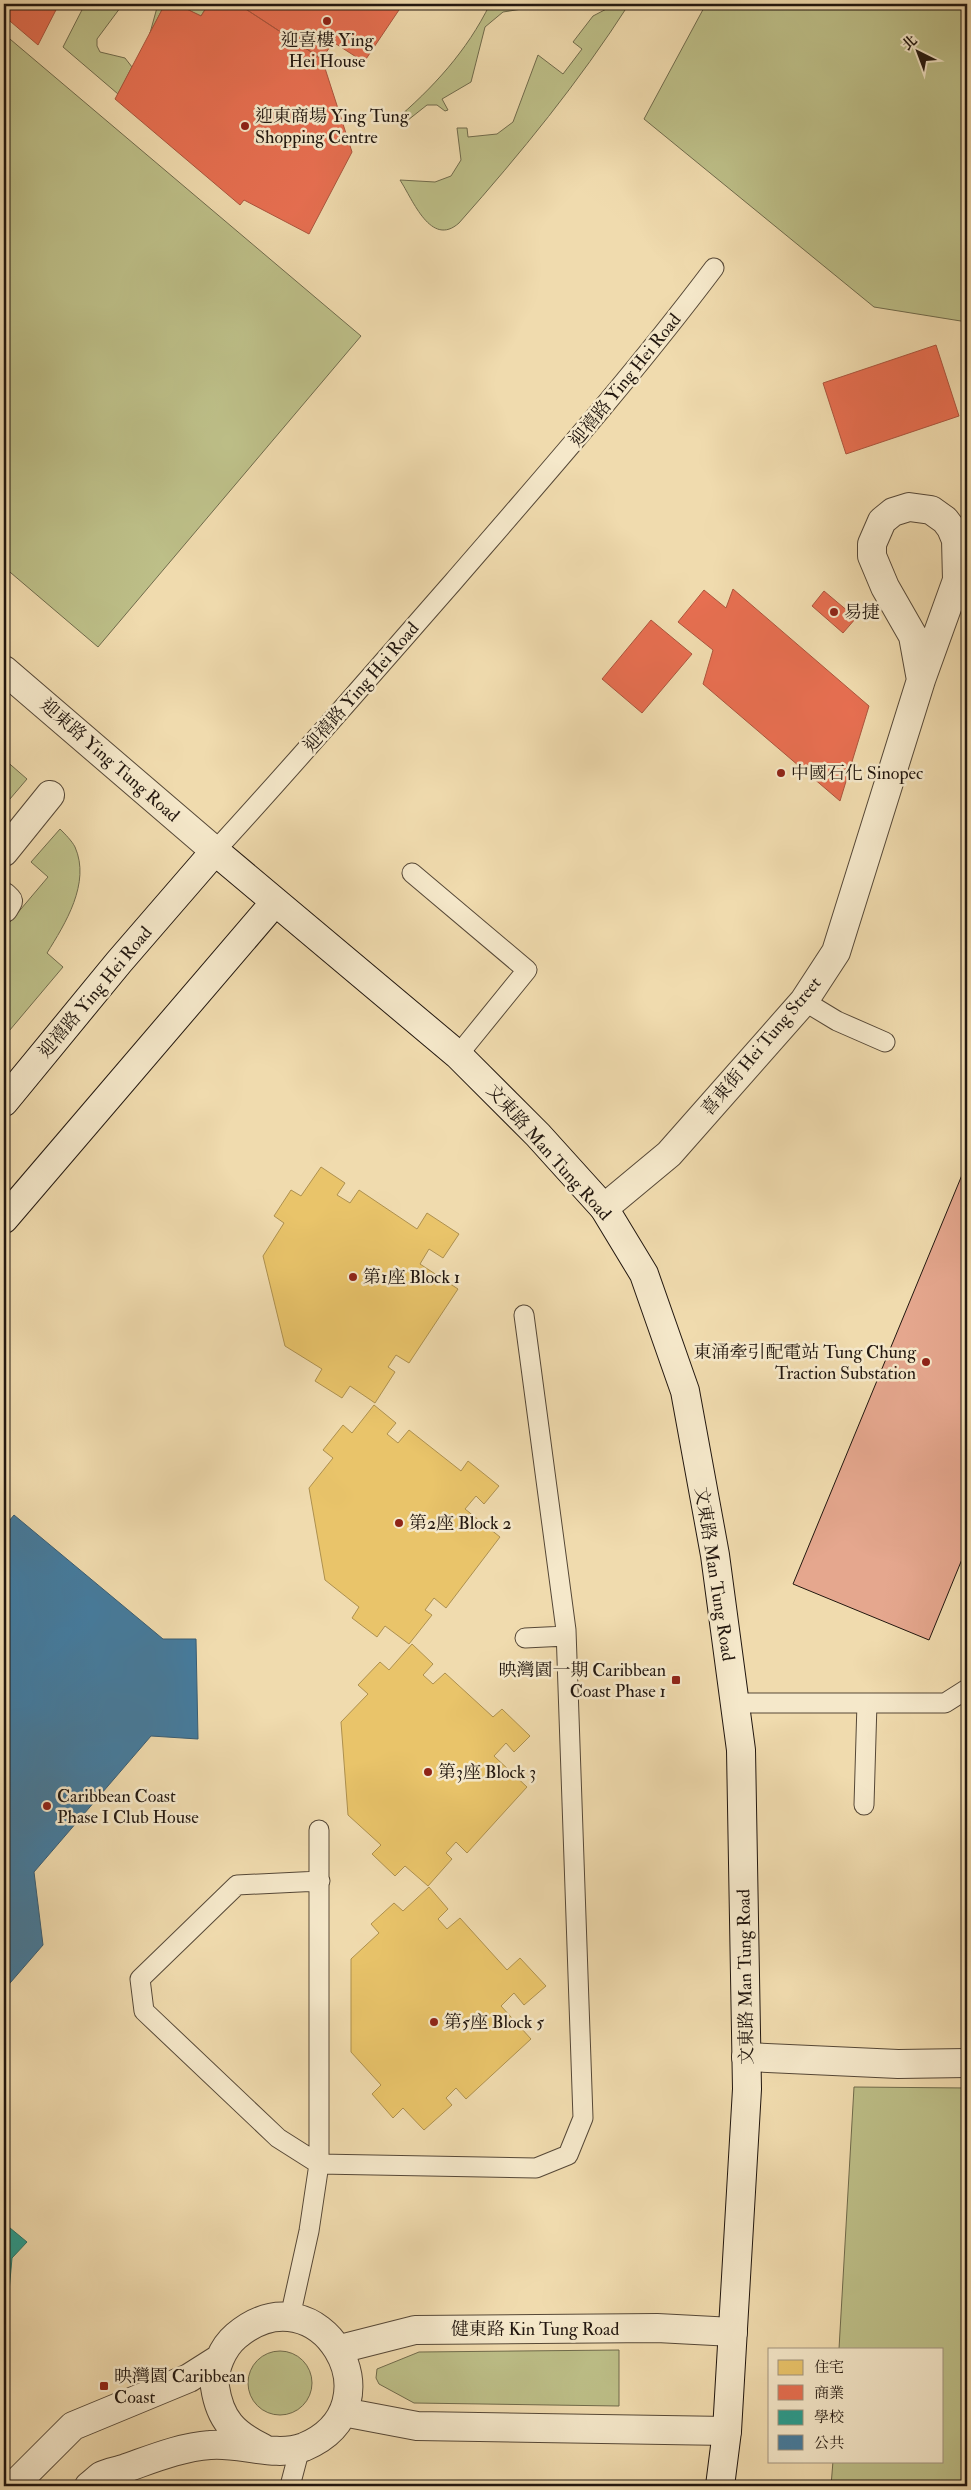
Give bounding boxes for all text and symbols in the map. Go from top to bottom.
marker: 迎喜樓 Ying Hei House [321,15,333,27]
north arrow [894,28,944,78]
place label: 迎喜樓 Ying Hei House [281,29,375,73]
text: 北 [899,32,921,54]
place label: 迎東商場 Ying Tung Shopping Centre [255,105,410,149]
marker: 迎東商場 Ying Tung Shopping Centre [239,120,251,132]
street label: 迎禧路 Ying Hei Road [565,309,686,452]
place label: 易捷 [844,601,880,624]
marker: 易捷 [828,606,840,618]
street label: 迎禧路 Ying Hei Road [299,617,424,757]
street label: 迎東路 Ying Tung Road [35,694,184,827]
place label: 中國石化 Sinopec [791,762,923,785]
marker: 中國石化 Sinopec [775,767,787,779]
street label: 迎禧路 Ying Hei Road [34,922,157,1063]
street label: 喜東街 Hei Tung Street [696,972,826,1121]
street label: 文東路 Man Tung Road [481,1079,616,1226]
place label: 第1座 Block 1 [363,1266,460,1289]
marker: 第1座 Block 1 [347,1271,359,1283]
place label: 東涌牽引配電站 Tung Chung Traction Substation [694,1341,917,1385]
marker: 東涌牽引配電站 Tung Chung Traction Substation [920,1356,932,1368]
street label: 文東路 Man Tung Road [689,1485,740,1663]
place label: 第2座 Block 2 [409,1512,512,1535]
marker: 第2座 Block 2 [393,1517,405,1529]
place label: 映灣園一期 Caribbean Coast Phase 1 [498,1659,666,1703]
marker: 映灣園一期 Caribbean Coast Phase 1 [670,1674,682,1686]
place label: 第3座 Block 3 [438,1761,536,1784]
marker: 第3座 Block 3 [422,1766,434,1778]
place label: Caribbean Coast Phase I Club House [57,1785,199,1829]
marker: Caribbean Coast Phase I Club House [41,1800,53,1812]
street label: 文東路 Man Tung Road [732,1889,759,2065]
place label: 第5座 Block 5 [444,2011,544,2034]
marker: 第5座 Block 5 [428,2016,440,2028]
street label: 健東路 Kin Tung Road [451,2318,619,2341]
legend [768,2348,944,2462]
text: 住宅 [814,2358,844,2377]
place label: 映灣園 Caribbean Coast [114,2365,246,2409]
marker: 映灣園 Caribbean Coast [98,2380,110,2392]
text: 商業 [814,2384,844,2403]
text: 學校 [814,2408,844,2427]
text: 公共 [814,2434,844,2453]

